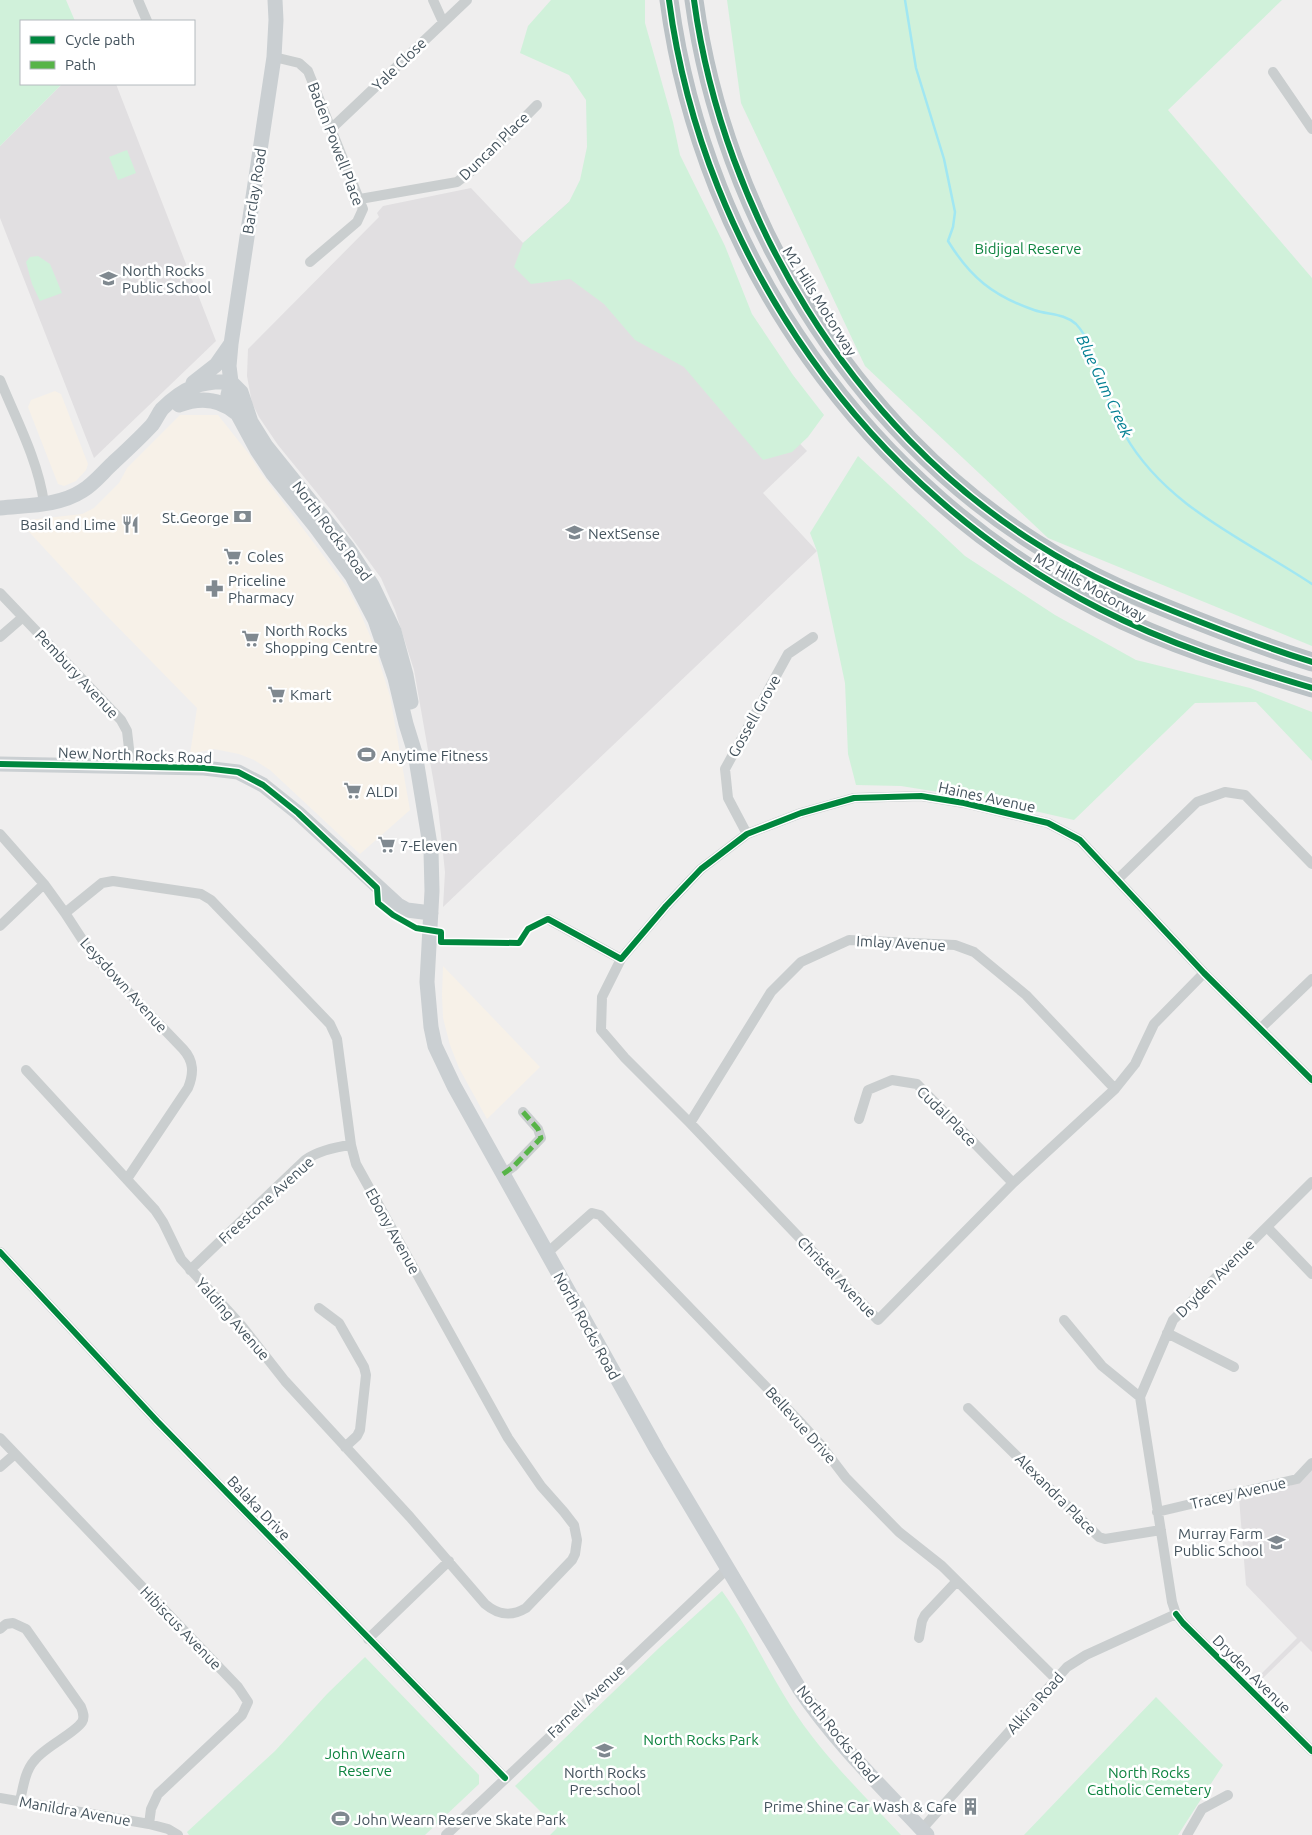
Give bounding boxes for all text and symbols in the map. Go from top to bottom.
legend [20,20,195,85]
text: Cycle path [65,31,135,48]
street label: Yale Close [369,34,429,94]
text: Path [65,56,96,73]
street label: Baden Powell Place [305,80,367,208]
street label: Duncan Place [456,109,532,183]
street label: Barclay Road [239,147,269,235]
park label: Bidjigal Reserve [975,240,1081,257]
street label: M2 Hills Motorway [779,243,861,359]
place label: North Rocks Public School [122,262,211,296]
school or university icon: North Rocks Public School [98,269,118,289]
water label: Blue Gum Creek [1073,332,1137,441]
street label: North Rocks Road [289,478,375,584]
bank icon: St.George [233,507,253,527]
place label: St.George [162,509,229,526]
restaurant icon: Basil and Lime [120,514,140,534]
place label: Basil and Lime [20,516,116,533]
school or university icon: NextSense [564,523,584,543]
place label: NextSense [588,525,660,542]
supermarket icon: Coles [223,546,243,566]
place label: Coles [247,548,284,565]
street label: M2 Hills Motorway [1031,549,1149,625]
place label: Priceline Pharmacy [228,572,294,606]
pharmacy icon: Priceline Pharmacy [204,579,224,599]
place label: North Rocks Shopping Centre [265,622,378,656]
street label: Pembury Avenue [32,626,122,722]
supermarket icon: North Rocks Shopping Centre [241,629,261,649]
street label: Gossell Grove [724,672,784,760]
supermarket icon: Kmart [266,684,286,704]
place label: Kmart [290,686,331,703]
street label: New North Rocks Road [58,744,212,766]
sports icon: Anytime Fitness [357,745,377,765]
place label: Anytime Fitness [381,747,488,764]
street label: Haines Avenue [937,778,1037,816]
supermarket icon: ALDI [342,781,362,801]
place label: ALDI [366,783,398,800]
supermarket icon: 7-Eleven [376,835,396,855]
place label: 7-Eleven [400,837,458,854]
street label: Imlay Avenue [856,932,946,954]
street label: Leysdown Avenue [77,934,171,1036]
street label: Cudal Place [914,1083,980,1149]
street label: Freestone Avenue [215,1153,317,1247]
street label: Ebony Avenue [362,1185,424,1277]
street label: Christel Avenue [794,1233,880,1321]
street label: Dryden Avenue [1172,1235,1258,1321]
street label: North Rocks Road [550,1269,624,1383]
street label: Yalding Avenue [193,1274,273,1364]
street label: Bellevue Drive [762,1383,840,1467]
street label: Alexandra Place [1012,1450,1100,1538]
street label: Balaka Drive [224,1472,294,1544]
street label: Tracey Avenue [1189,1474,1287,1512]
place label: Murray Farm Public School [1174,1525,1263,1559]
school or university icon: Murray Farm Public School [1267,1532,1287,1552]
street label: Hibiscus Avenue [137,1583,225,1673]
street label: Dryden Avenue [1209,1631,1295,1717]
street label: Farnell Avenue [544,1661,628,1741]
street label: Alkira Road [1003,1669,1067,1737]
street label: North Rocks Road [794,1682,882,1786]
park label: North Rocks Park [643,1731,759,1748]
school or university icon: North Rocks Pre-school [595,1741,615,1761]
park label: John Wearn Reserve [325,1745,405,1779]
place label: North Rocks Pre-school [564,1764,646,1798]
park label: North Rocks Catholic Cemetery [1087,1764,1211,1798]
street label: Manildra Avenue [18,1793,132,1829]
building icon: Prime Shine Car Wash & Cafe [961,1796,981,1816]
place label: Prime Shine Car Wash & Cafe [764,1798,957,1815]
sports icon: John Wearn Reserve Skate Park [330,1809,350,1829]
place label: John Wearn Reserve Skate Park [354,1811,566,1828]

